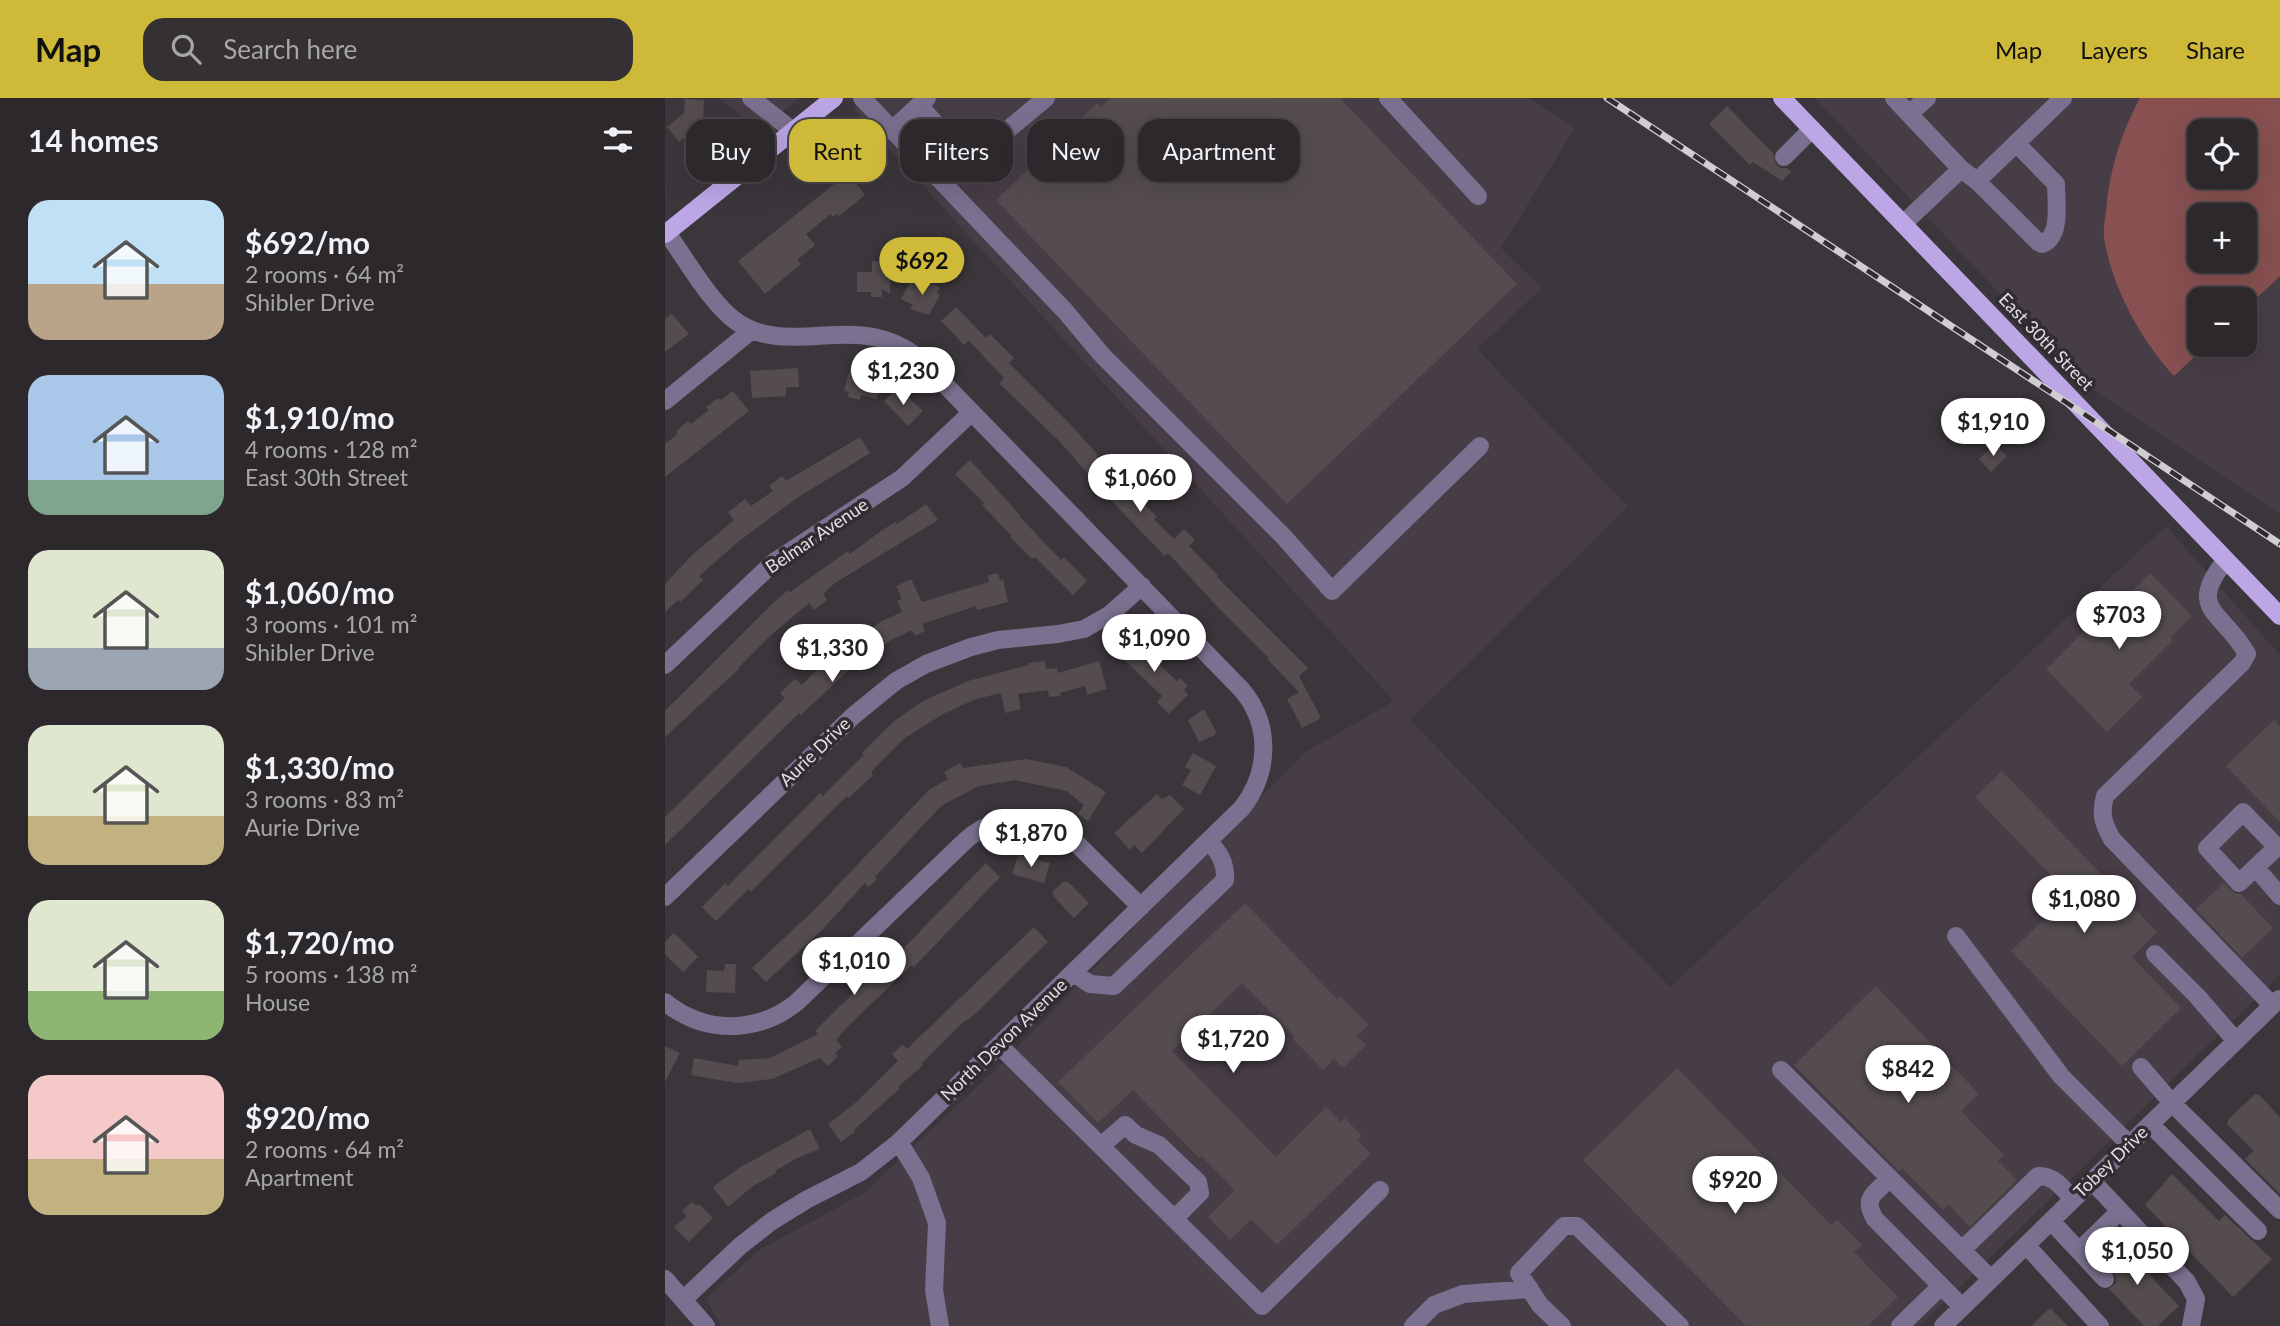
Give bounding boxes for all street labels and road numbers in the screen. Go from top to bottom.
street label: East 30th Street [1995,288,2099,395]
street label: Belmar Avenue [761,493,872,578]
street label: Aurie Drive [774,712,854,790]
street label: North Devon Avenue [936,973,1071,1105]
street label: Tobey Drive [2069,1121,2152,1202]

